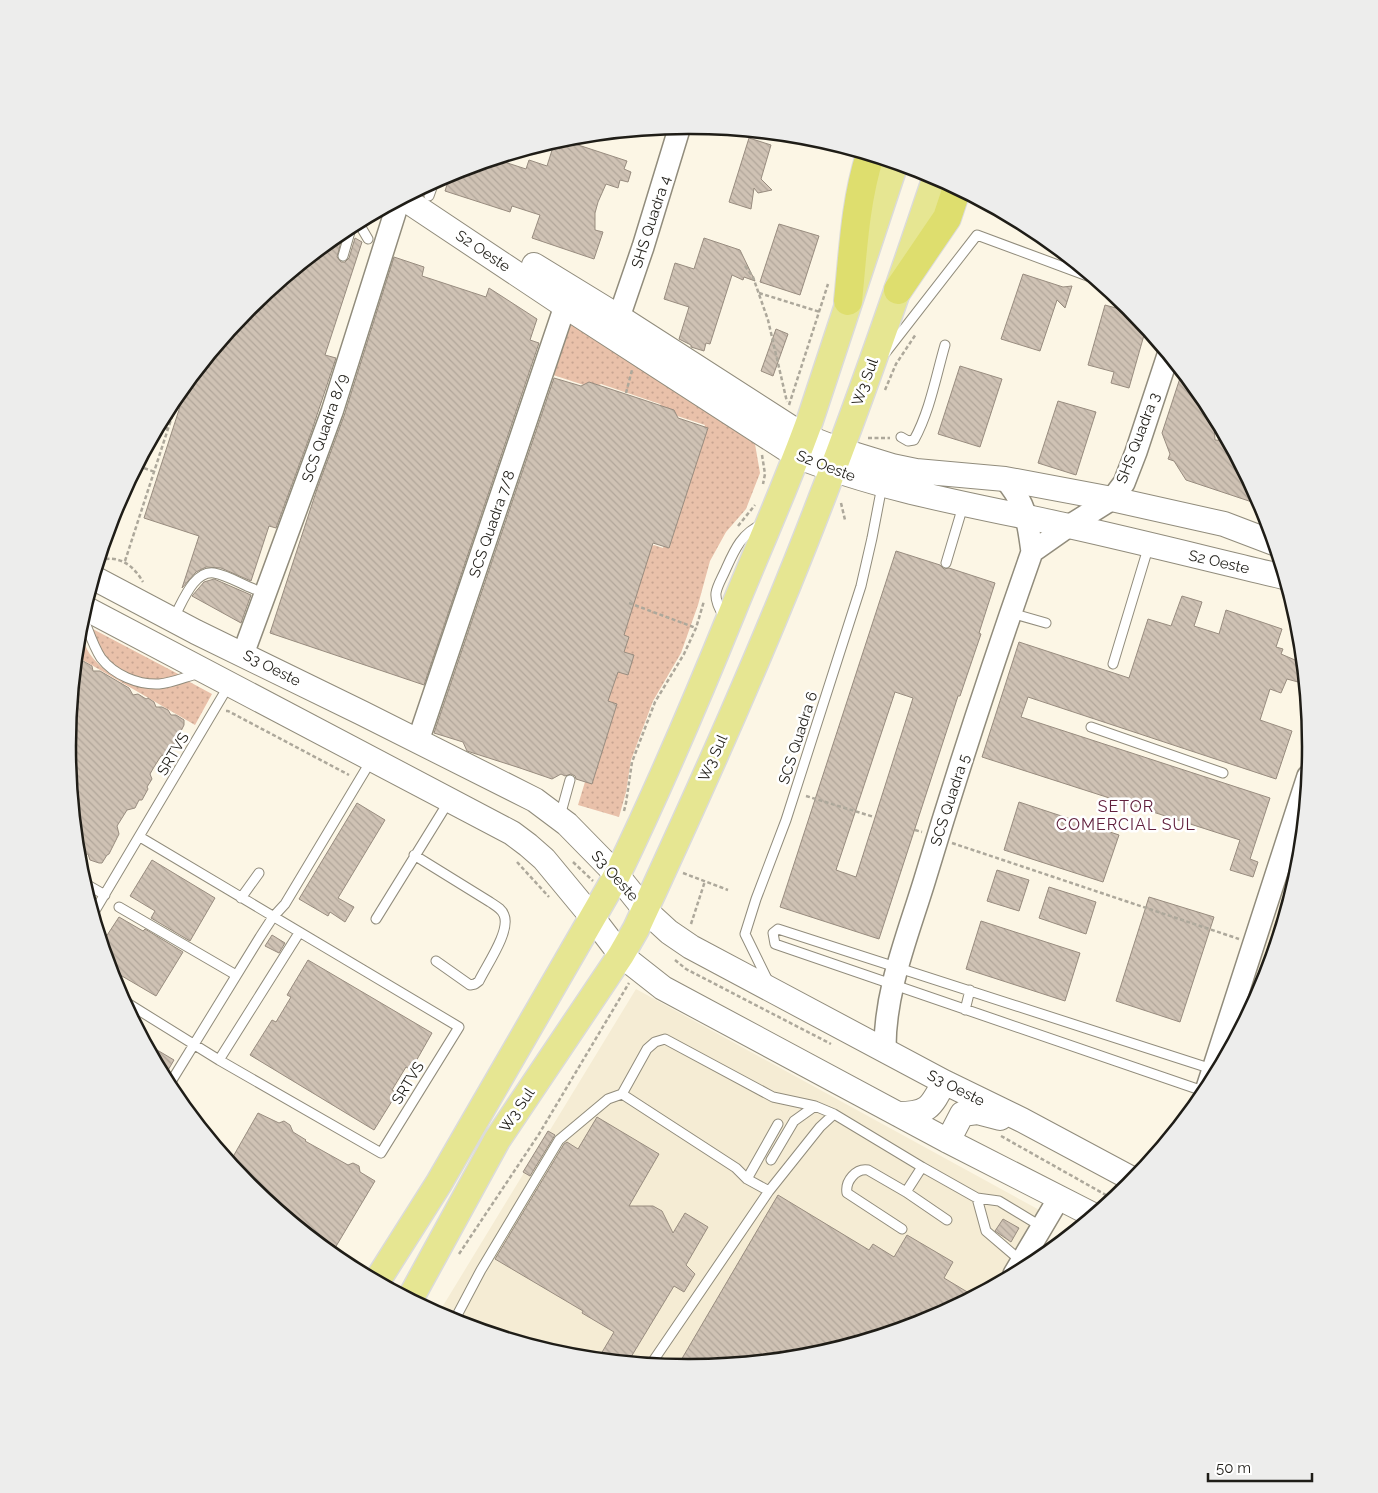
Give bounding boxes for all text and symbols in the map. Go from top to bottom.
street label: SHS Quadra 4 [628,173,674,271]
street label: S2 Oeste [452,226,514,276]
street label: W3 Sul [848,355,882,408]
street label: SCS Quadra 8/9 [298,371,352,485]
street label: SHS Quadra 3 [1112,390,1164,486]
street label: S2 Oeste [794,447,858,486]
street label: SCS Quadra 7/8 [465,468,519,580]
street label: S2 Oeste [1187,546,1251,578]
street label: S3 Oeste [240,646,304,690]
street label: SCS Quadra 6 [775,689,821,787]
street label: SRTVS [153,729,193,779]
street label: W3 Sul [695,731,732,784]
street label: SCS Quadra 5 [927,752,973,848]
district label: SETOR COMERCIAL SUL [1056,797,1196,834]
street label: S3 Oeste [588,847,643,905]
street label: SRTVS [388,1058,428,1108]
street label: S3 Oeste [924,1066,988,1110]
street label: W3 Sul [496,1084,539,1135]
scale bar [1208,1450,1312,1482]
text: 50 m [1216,1459,1251,1477]

